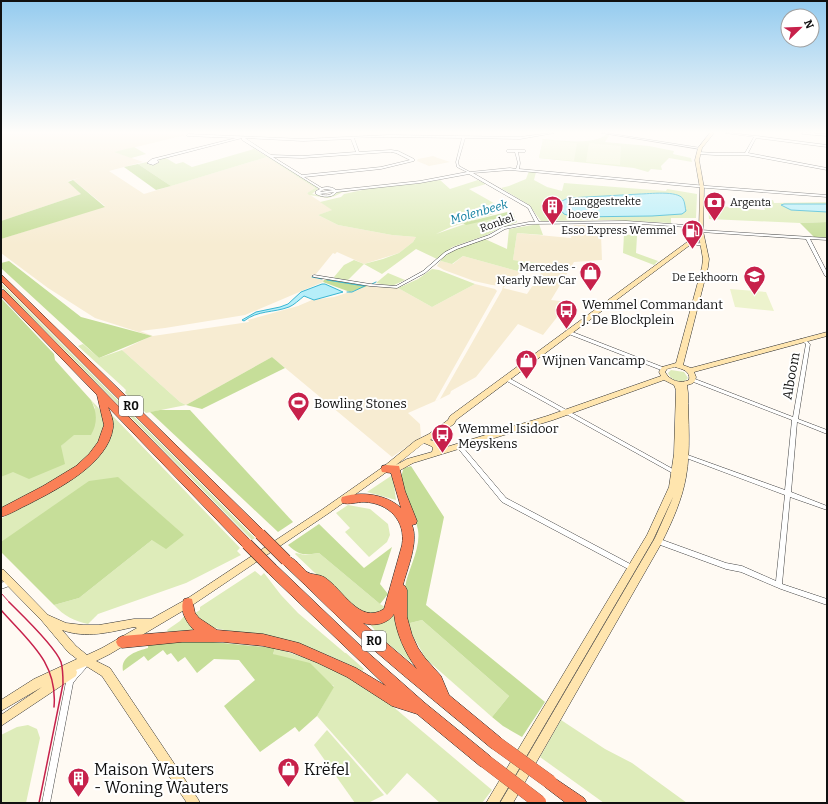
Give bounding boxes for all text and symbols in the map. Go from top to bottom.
north arrow [780,8,820,48]
text: N [801,18,817,31]
bank icon: Argenta [702,189,728,222]
building icon: Langgestrekte hoeve [540,194,566,227]
place label: Langgestrekte hoeve [568,195,641,221]
place label: Argenta [730,196,771,209]
water label: Molenbeek [449,197,510,227]
street label: Ronkel [478,211,516,235]
fuel station icon: Esso Express Wemmel [679,217,705,250]
place label: Esso Express Wemmel [561,224,676,237]
shop icon: Mercedes - Nearly New Car [578,260,604,293]
place label: Mercedes - Nearly New Car [497,261,576,287]
school or university icon: De Eekhoorn [741,264,767,297]
place label: De Eekhoorn [672,271,738,284]
place label: Wemmel Commandant J. De Blockplein [581,297,723,327]
bus stop icon: Wemmel Commandant J. De Blockplein [553,298,579,331]
shop icon: Wijnen Vancamp [513,347,539,380]
street label: Alboom [779,351,803,401]
place label: Wijnen Vancamp [542,353,646,368]
sports icon: Bowling Stones [285,390,311,423]
road number: R0 [119,396,143,416]
place label: Bowling Stones [314,396,407,411]
place label: Wemmel Isidoor Meyskens [458,421,559,451]
bus stop icon: Wemmel Isidoor Meyskens [430,422,456,455]
road number: R0 [362,631,386,651]
shop icon: Krëfel [276,756,302,789]
place label: Maison Wauters - Woning Wauters [94,760,229,797]
place label: Krëfel [304,760,350,779]
building icon: Maison Wauters - Woning Wauters [65,765,91,798]

